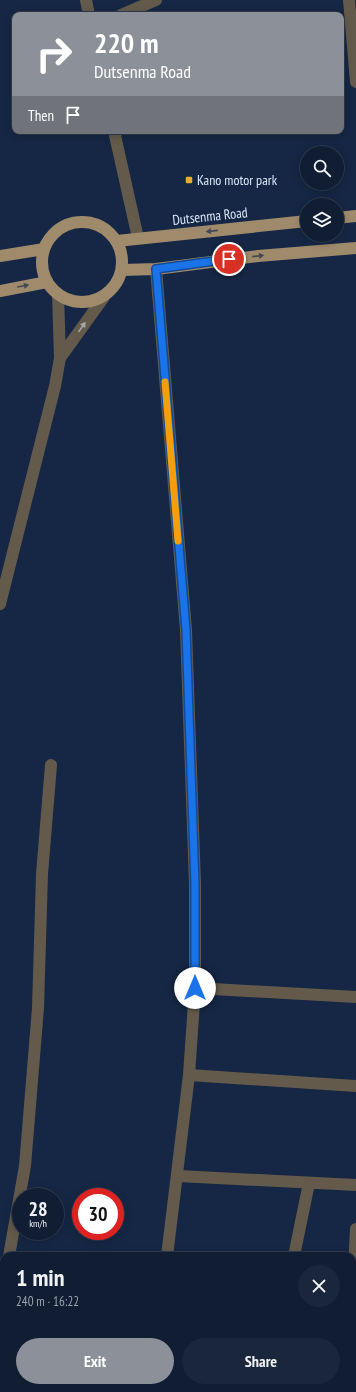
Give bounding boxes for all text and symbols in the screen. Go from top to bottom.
text: 220 m [94,24,158,61]
icon: right [28,28,80,80]
text: Dutsenma Road [94,60,191,83]
icon: arrive [62,104,84,126]
text: Then [28,106,54,125]
map controls [300,146,344,242]
button: search [300,146,344,190]
place label: Kano motor park [197,171,278,189]
marker: Kano motor park [184,175,194,185]
button: layers [300,198,344,242]
street label: Dutsenma Road [172,203,248,229]
one-way arrow [206,228,219,234]
pin [212,242,246,276]
icon: arrive [218,248,240,270]
one-way arrow [252,253,264,259]
one-way arrow [17,283,30,289]
one-way arrow [78,322,86,333]
position arrow [174,967,216,1009]
speed limit sign: 30 [72,1188,124,1240]
text: 28 [28,1196,48,1222]
text: km/h [29,1217,47,1230]
text: 1 min [16,1262,64,1293]
button: close [298,1265,340,1307]
text: 240 m · 16:22 [16,1293,79,1310]
button: Exit [16,1338,174,1384]
button: Share [182,1338,340,1384]

